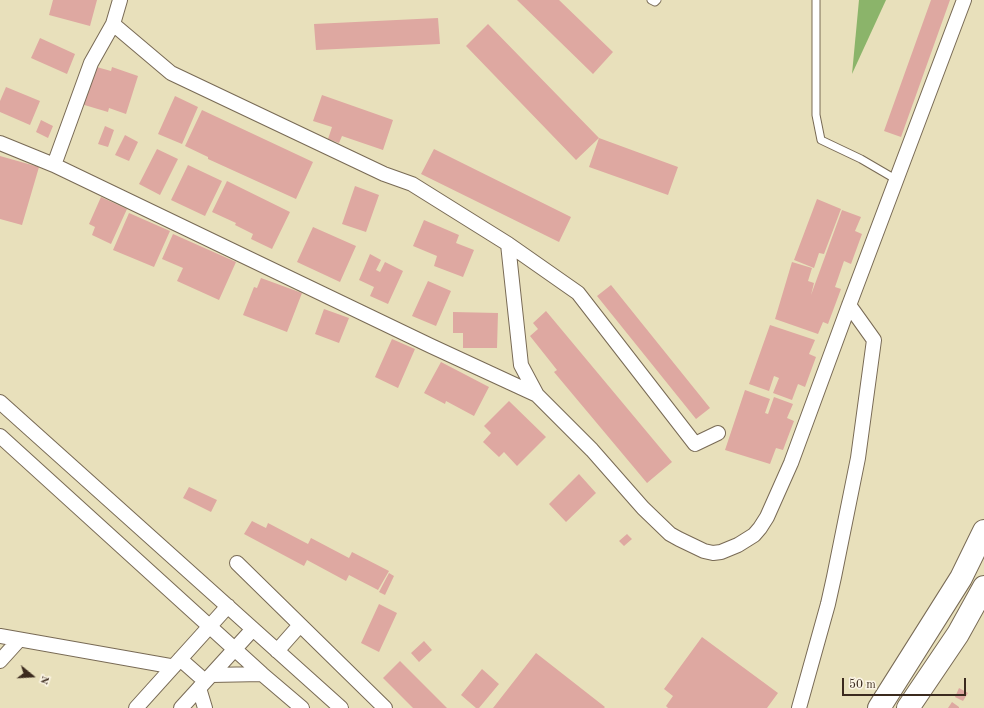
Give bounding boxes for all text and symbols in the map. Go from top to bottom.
north arrow [12,656,52,696]
scale bar [844,670,968,696]
text: N [37,674,50,686]
text: 50 m [849,679,876,691]

